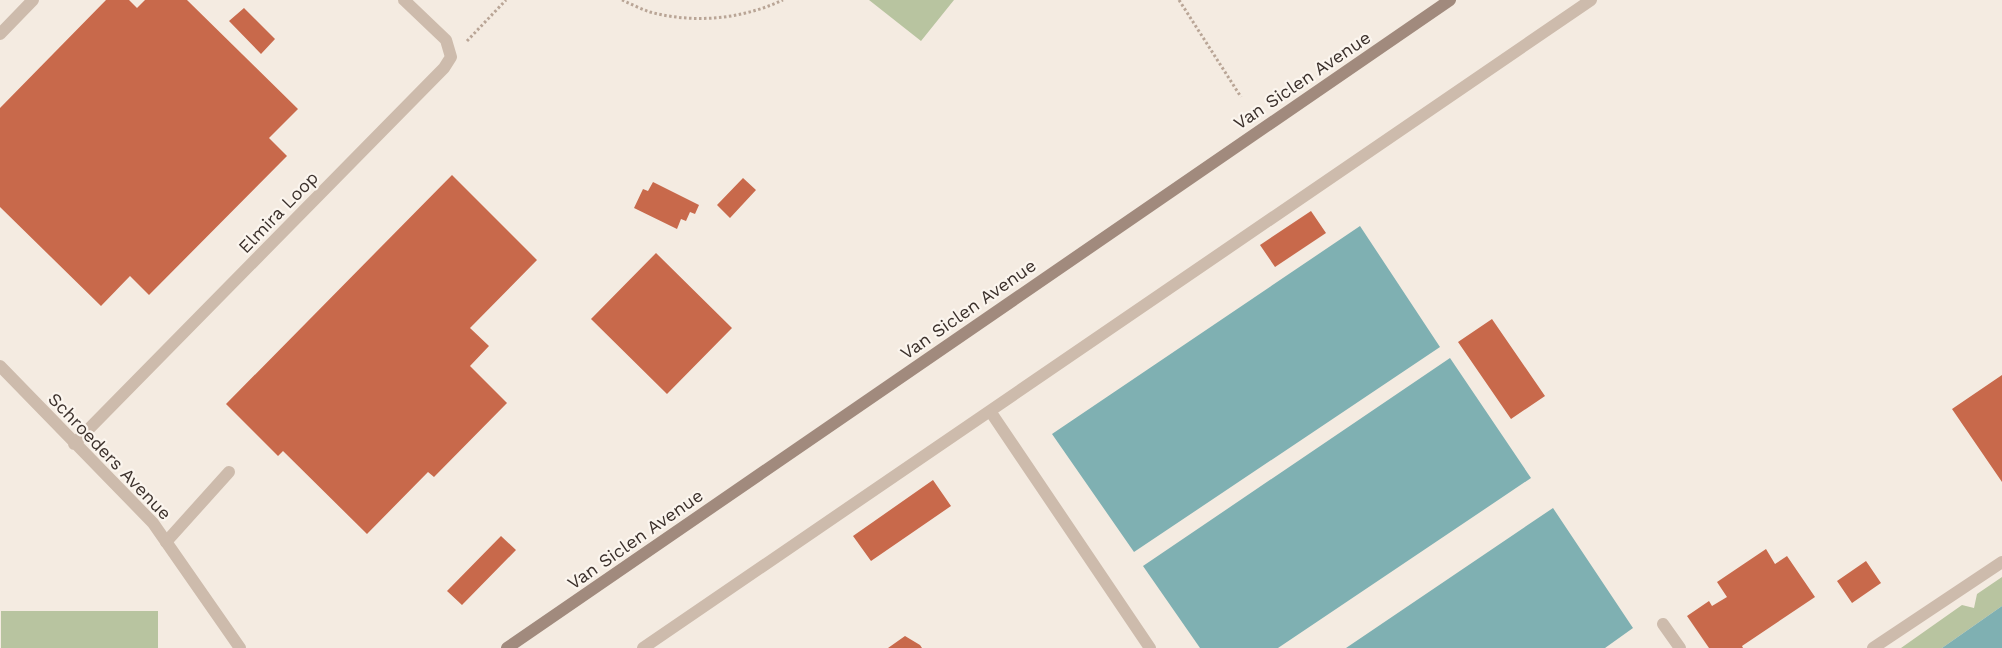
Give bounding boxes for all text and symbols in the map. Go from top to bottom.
street label: Van Siclen Avenue [1230,26,1374,134]
street label: Elmira Loop [234,167,322,257]
street label: Van Siclen Avenue [896,254,1040,364]
street label: Schroeders Avenue [44,388,176,524]
street label: Van Siclen Avenue [563,484,707,594]

